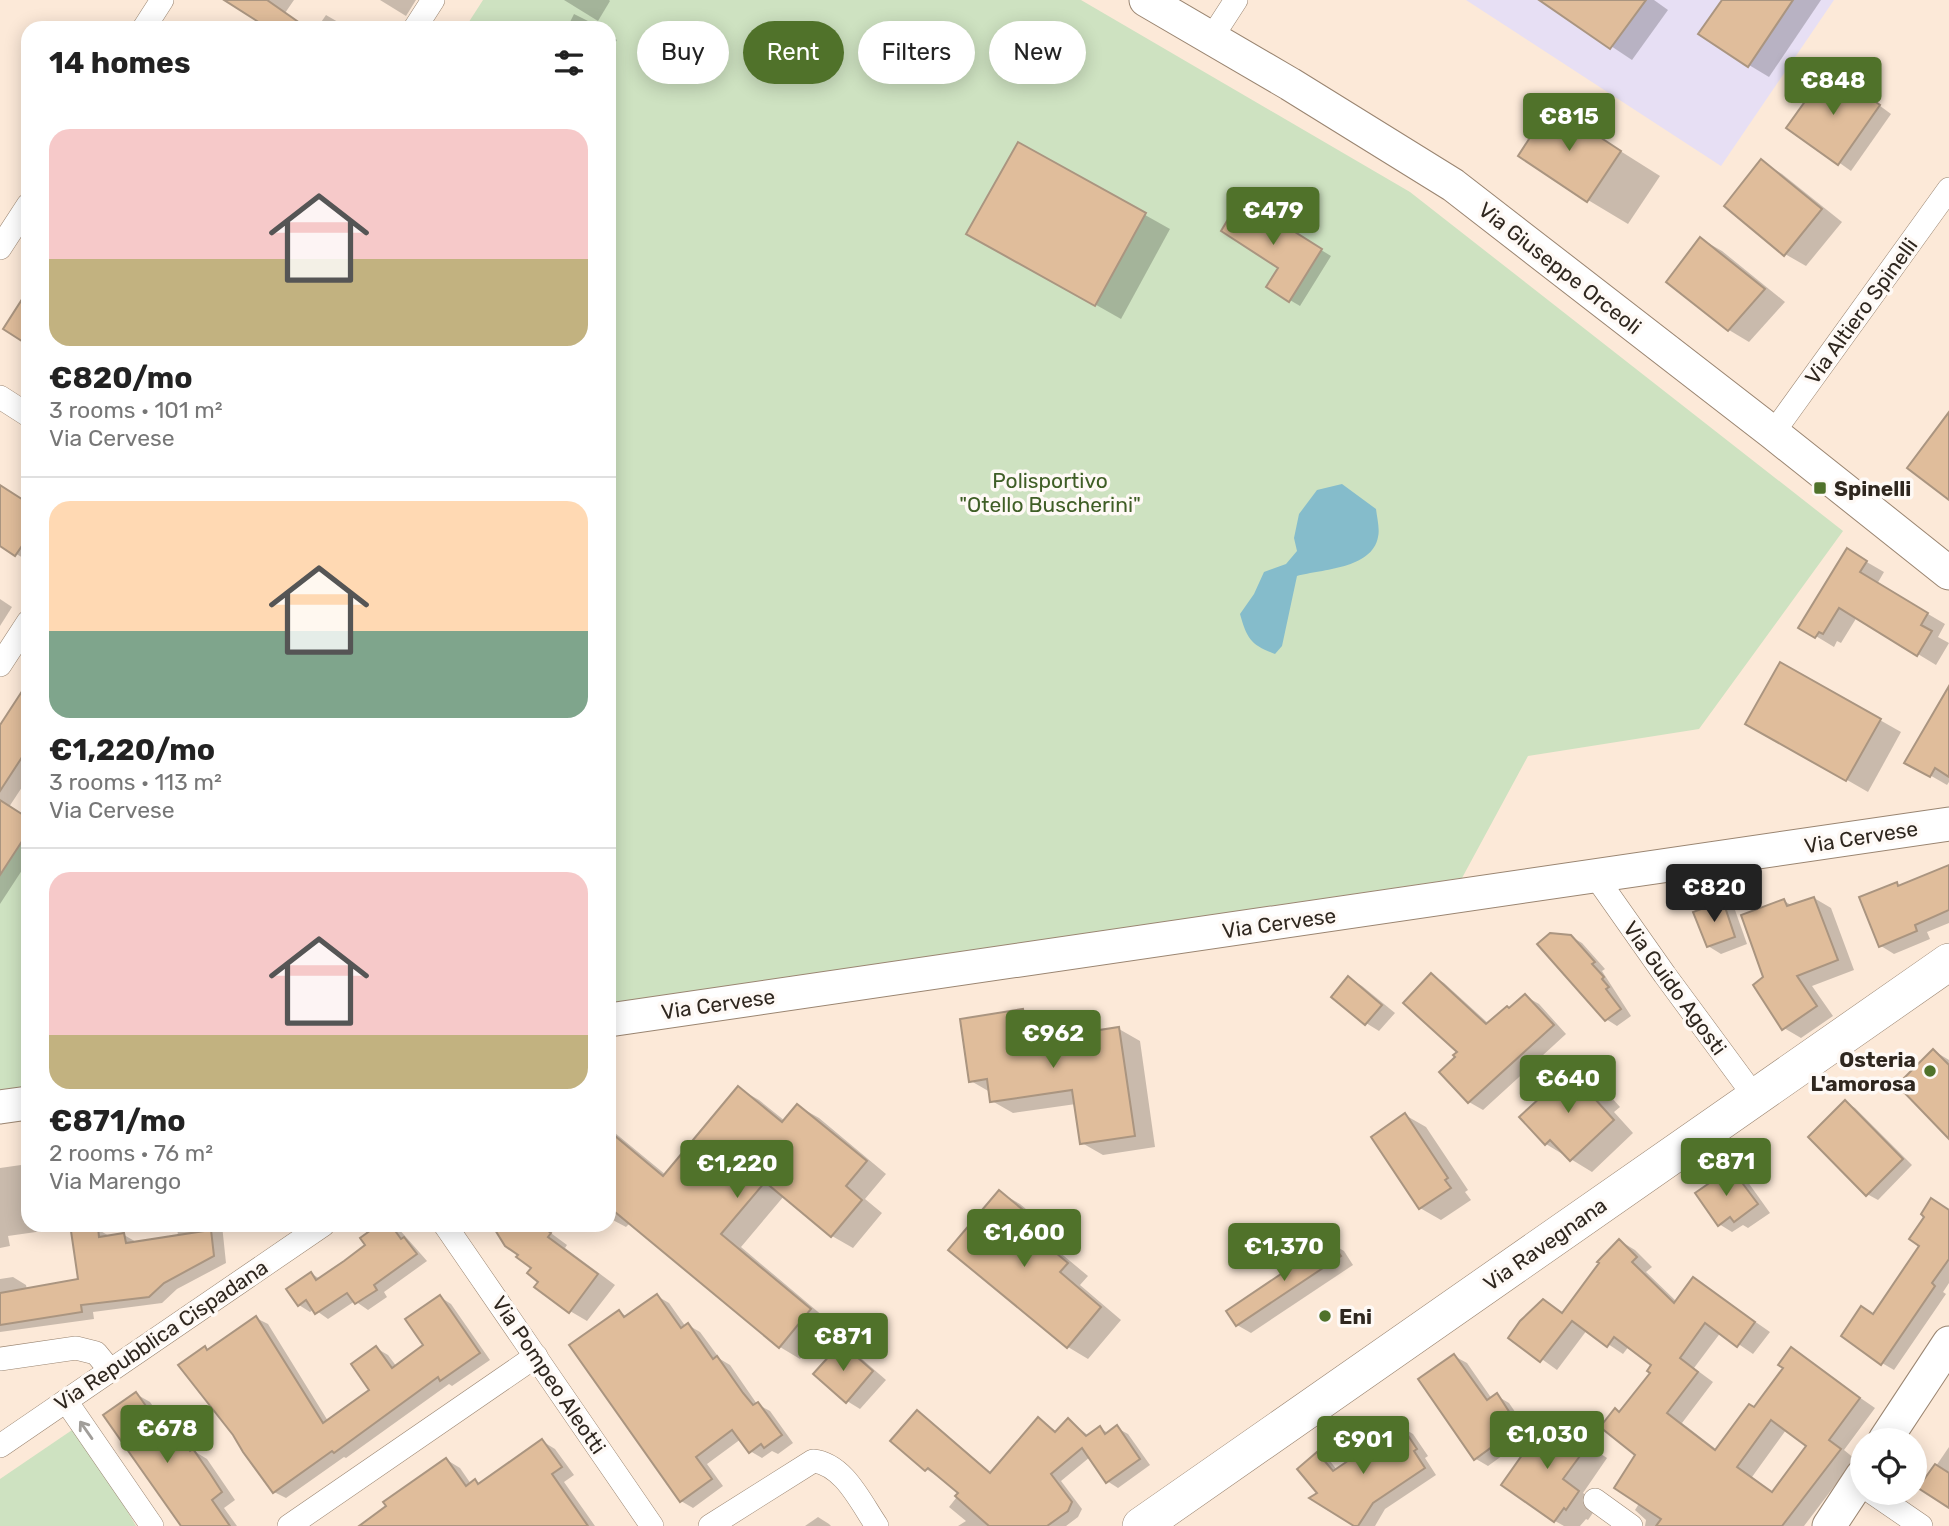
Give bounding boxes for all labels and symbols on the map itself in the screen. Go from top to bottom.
pin: €848 [1792,58,1874,117]
pin: €815 [1528,94,1610,153]
pin: €479 [1232,188,1314,247]
street label: Via Giuseppe Orceoli [1474,197,1646,339]
street label: Via Altiero Spinelli [1800,233,1922,389]
park label: Polisportivo "Otello Buscherini" [959,468,1141,517]
place label: Spinelli [1834,476,1911,501]
marker: Spinelli [1812,480,1828,496]
street label: Via Cervese [1802,816,1920,858]
pin: €820 [1673,864,1755,924]
street label: Via Cervese [1220,903,1338,943]
street label: Via Guido Agosti [1618,916,1732,1060]
street label: Via Cervese [659,984,777,1024]
pin: €962 [1012,1010,1094,1070]
place label: Osteria L'amorosa [1810,1047,1916,1096]
pin: €640 [1527,1056,1609,1115]
marker: Osteria L'amorosa [1922,1063,1938,1079]
pin: €871 [1685,1138,1767,1198]
pin: €1,220 [680,1140,794,1200]
street label: Via Ravegnana [1479,1192,1611,1296]
pin: €1,600 [967,1210,1081,1269]
pin: €1,370 [1227,1224,1341,1283]
street label: Via Repubblica Cispadana [50,1254,272,1416]
street label: Via Pompeo Aleotti [487,1291,611,1459]
place label: Eni [1339,1304,1372,1329]
marker: Eni [1317,1308,1333,1324]
pin: €871 [802,1314,884,1373]
pin: €678 [126,1406,208,1465]
pin: €1,030 [1490,1412,1604,1471]
pin: €901 [1322,1416,1404,1476]
one-way arrow [79,1421,93,1440]

